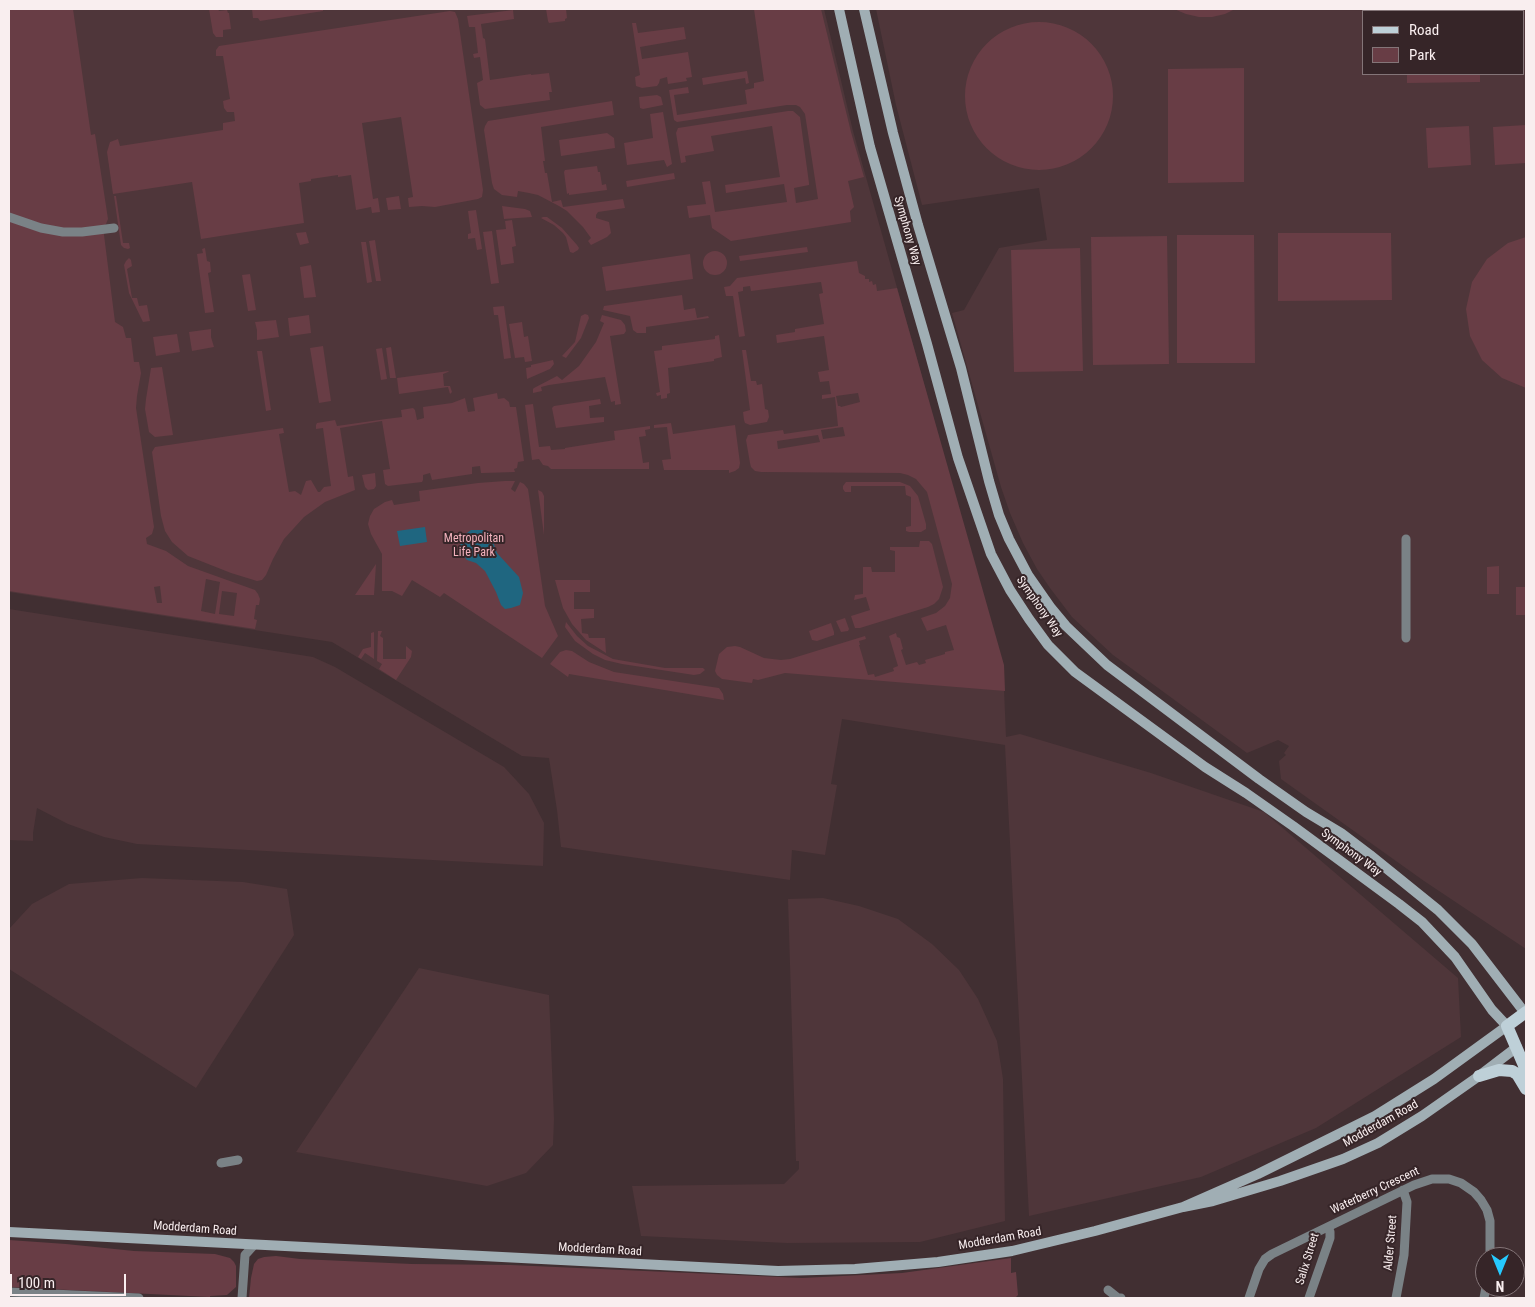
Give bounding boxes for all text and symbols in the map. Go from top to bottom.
legend [1362,10,1525,75]
text: Road [1409,21,1439,39]
text: Park [1409,46,1436,64]
street label: Symphony Way [890,195,924,267]
park label: Metropolitan Life Park [444,532,504,560]
street label: Symphony Way [1013,574,1065,640]
street label: Symphony Way [1318,826,1384,880]
street label: Modderdam Road [1341,1097,1421,1151]
street label: Waterberry Crescent [1328,1164,1422,1218]
street label: Alder Street [1381,1215,1401,1271]
street label: Modderdam Road [153,1219,237,1239]
street label: Modderdam Road [958,1225,1042,1253]
street label: Salix Street [1293,1231,1323,1287]
street label: Modderdam Road [558,1241,642,1259]
north arrow [1475,1247,1525,1297]
scale bar [12,1264,129,1296]
text: 100 m [18,1274,55,1292]
text: N [1496,1278,1504,1294]

